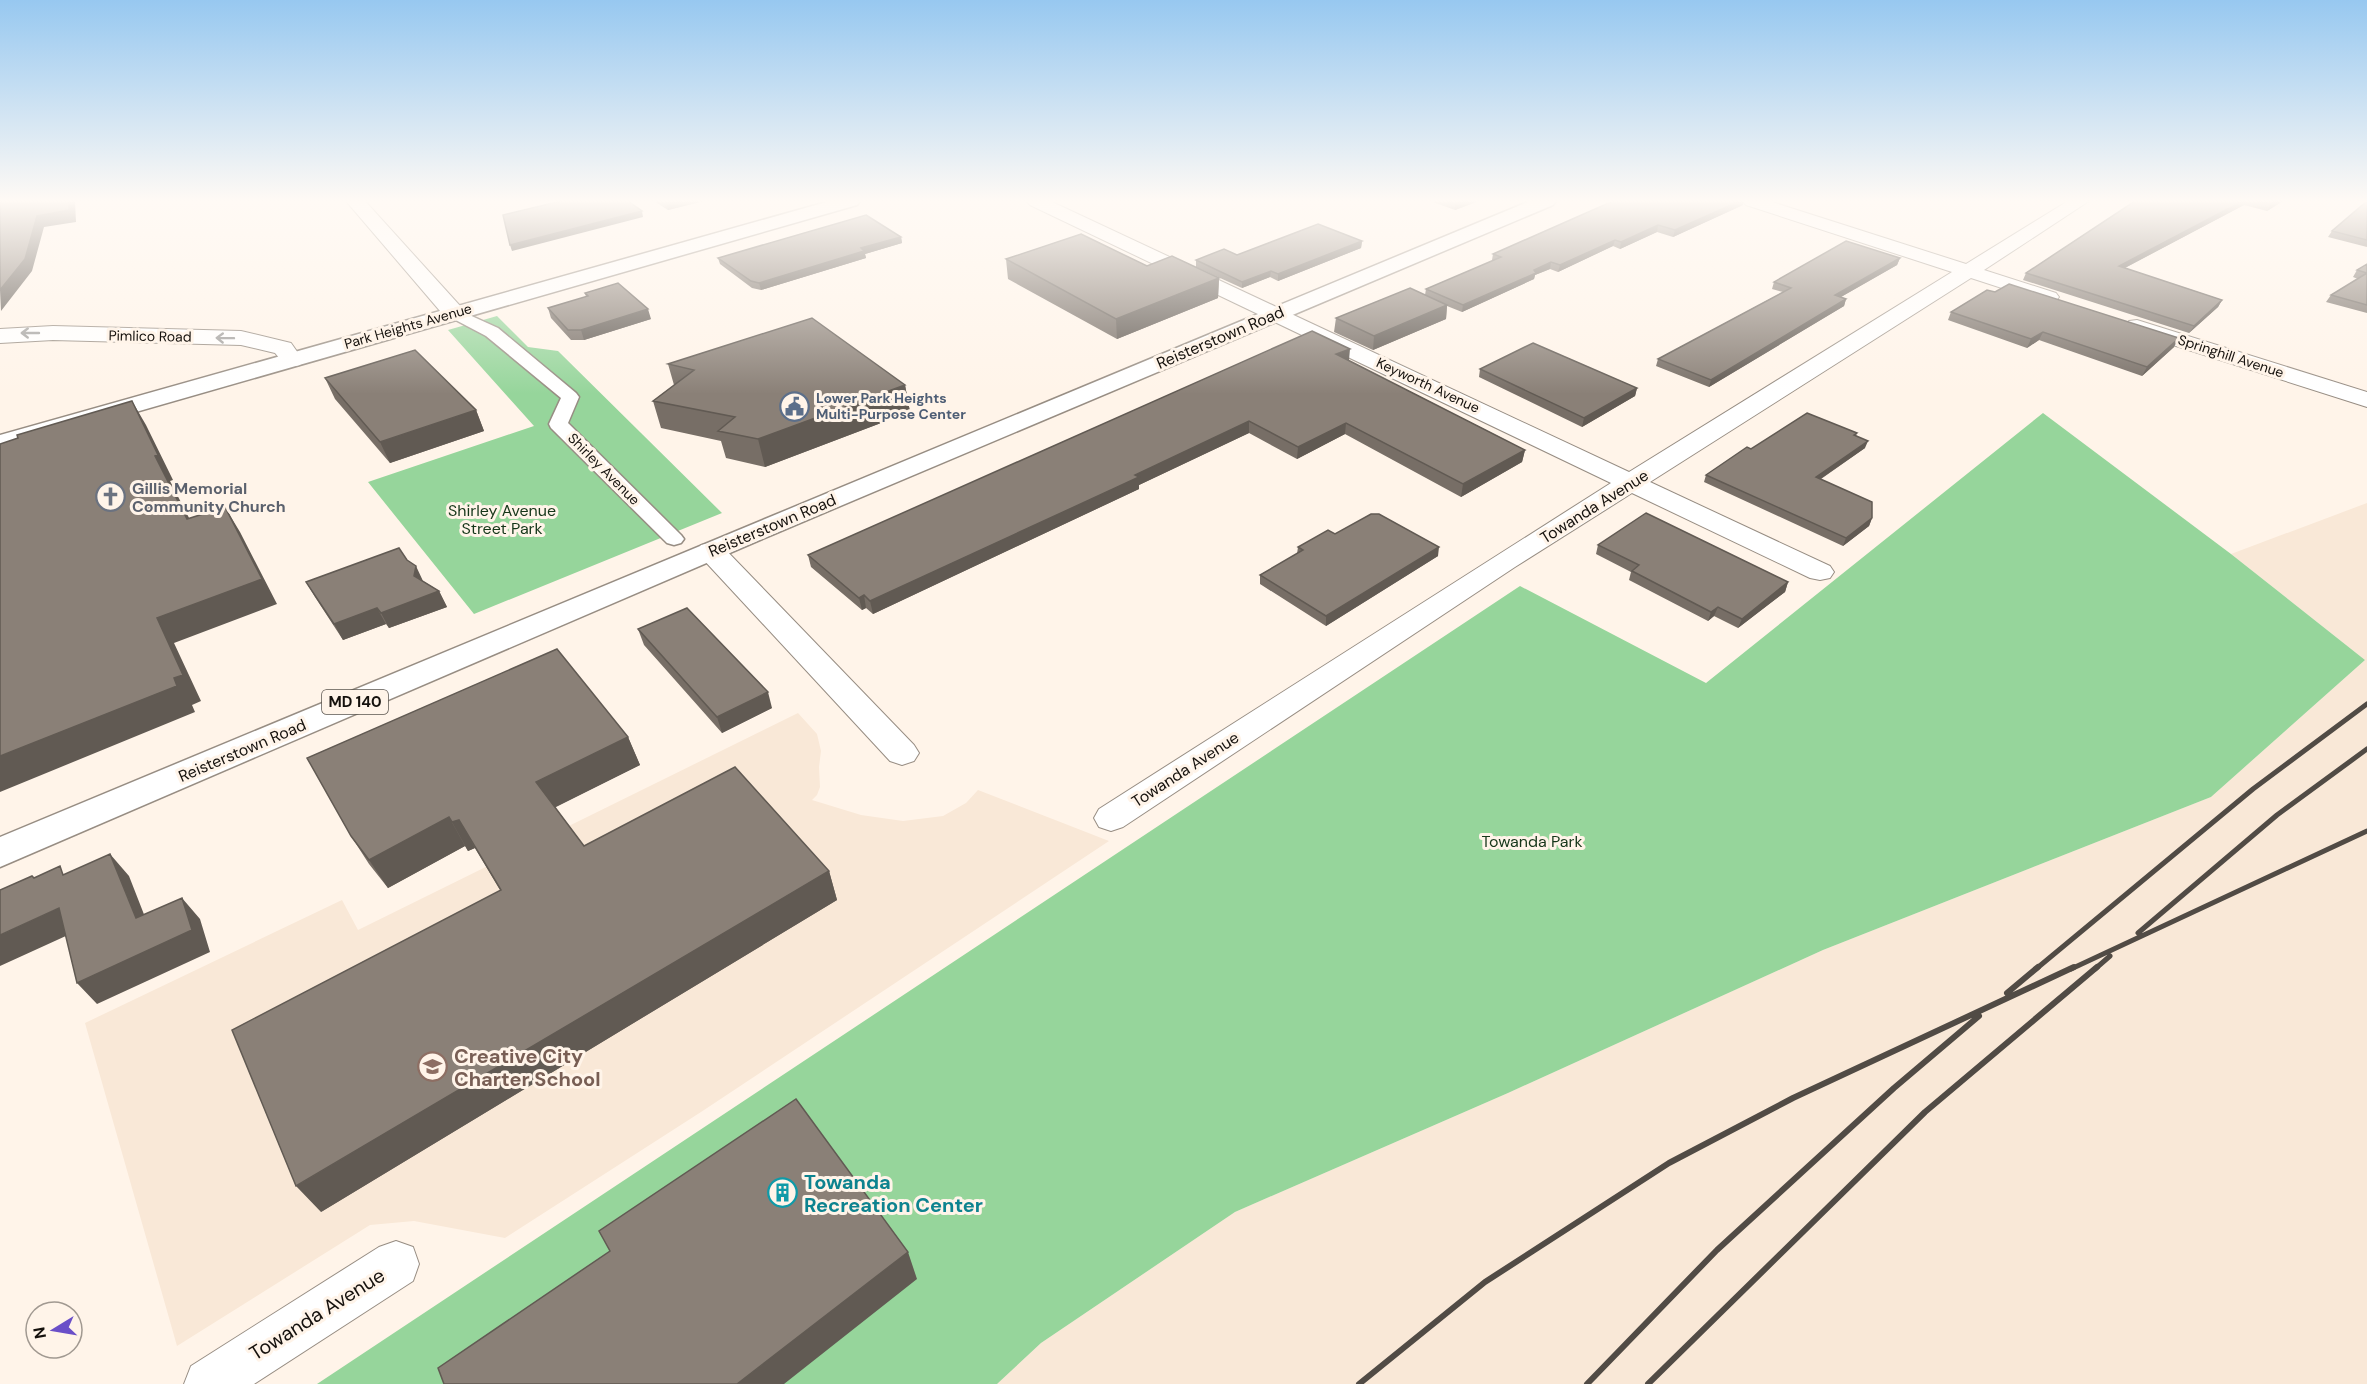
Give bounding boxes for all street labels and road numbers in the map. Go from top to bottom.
street label: Park Heights Avenue [342,299,474,353]
street label: Reisterstown Road [1153,301,1287,374]
street label: Pimlico Road [108,326,192,346]
street label: Springhill Avenue [2176,330,2286,382]
street label: Keyworth Avenue [1373,353,1483,417]
street label: Shirley Avenue [564,429,644,509]
street label: Towanda Avenue [1536,465,1652,548]
street label: Reisterstown Road [705,489,839,562]
road number: MD 140 [322,690,388,714]
street label: Reisterstown Road [175,714,309,787]
street label: Towanda Avenue [1128,727,1243,812]
street label: Towanda Avenue [244,1262,390,1366]

